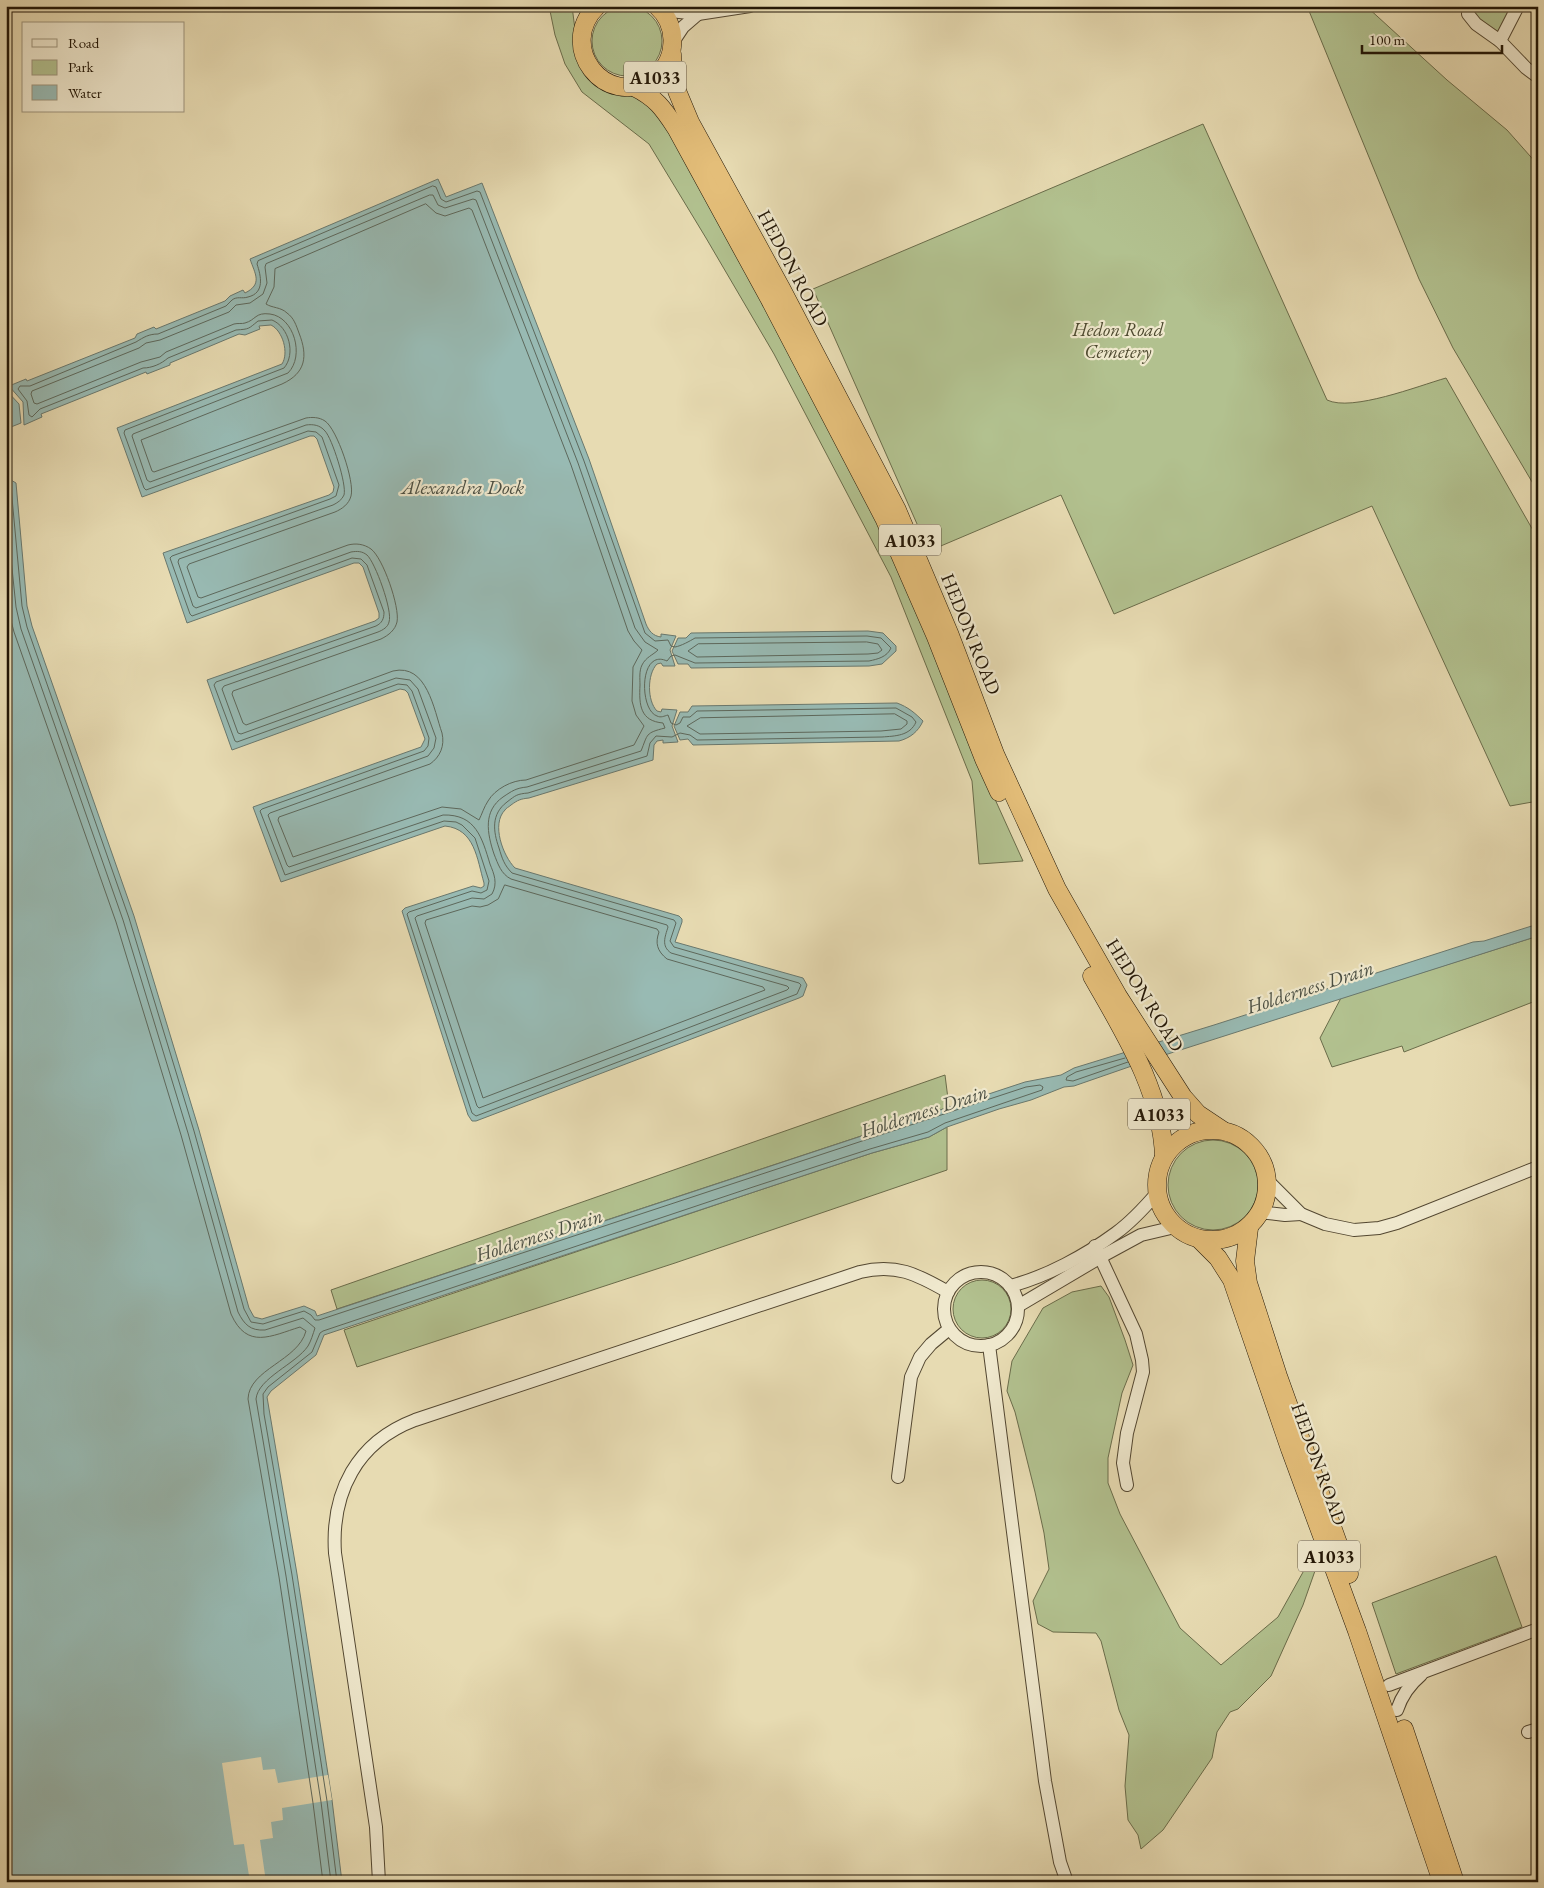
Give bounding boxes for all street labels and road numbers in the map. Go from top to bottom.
road number: A1033 [624,62,686,92]
street label: HEDON ROAD [752,205,834,331]
road number: A1033 [879,524,941,556]
street label: HEDON ROAD [935,570,1007,698]
street label: HEDON ROAD [1100,934,1190,1056]
road number: A1033 [1128,1098,1190,1130]
street label: HEDON ROAD [1285,1399,1353,1529]
road number: A1033 [1298,1540,1360,1572]

